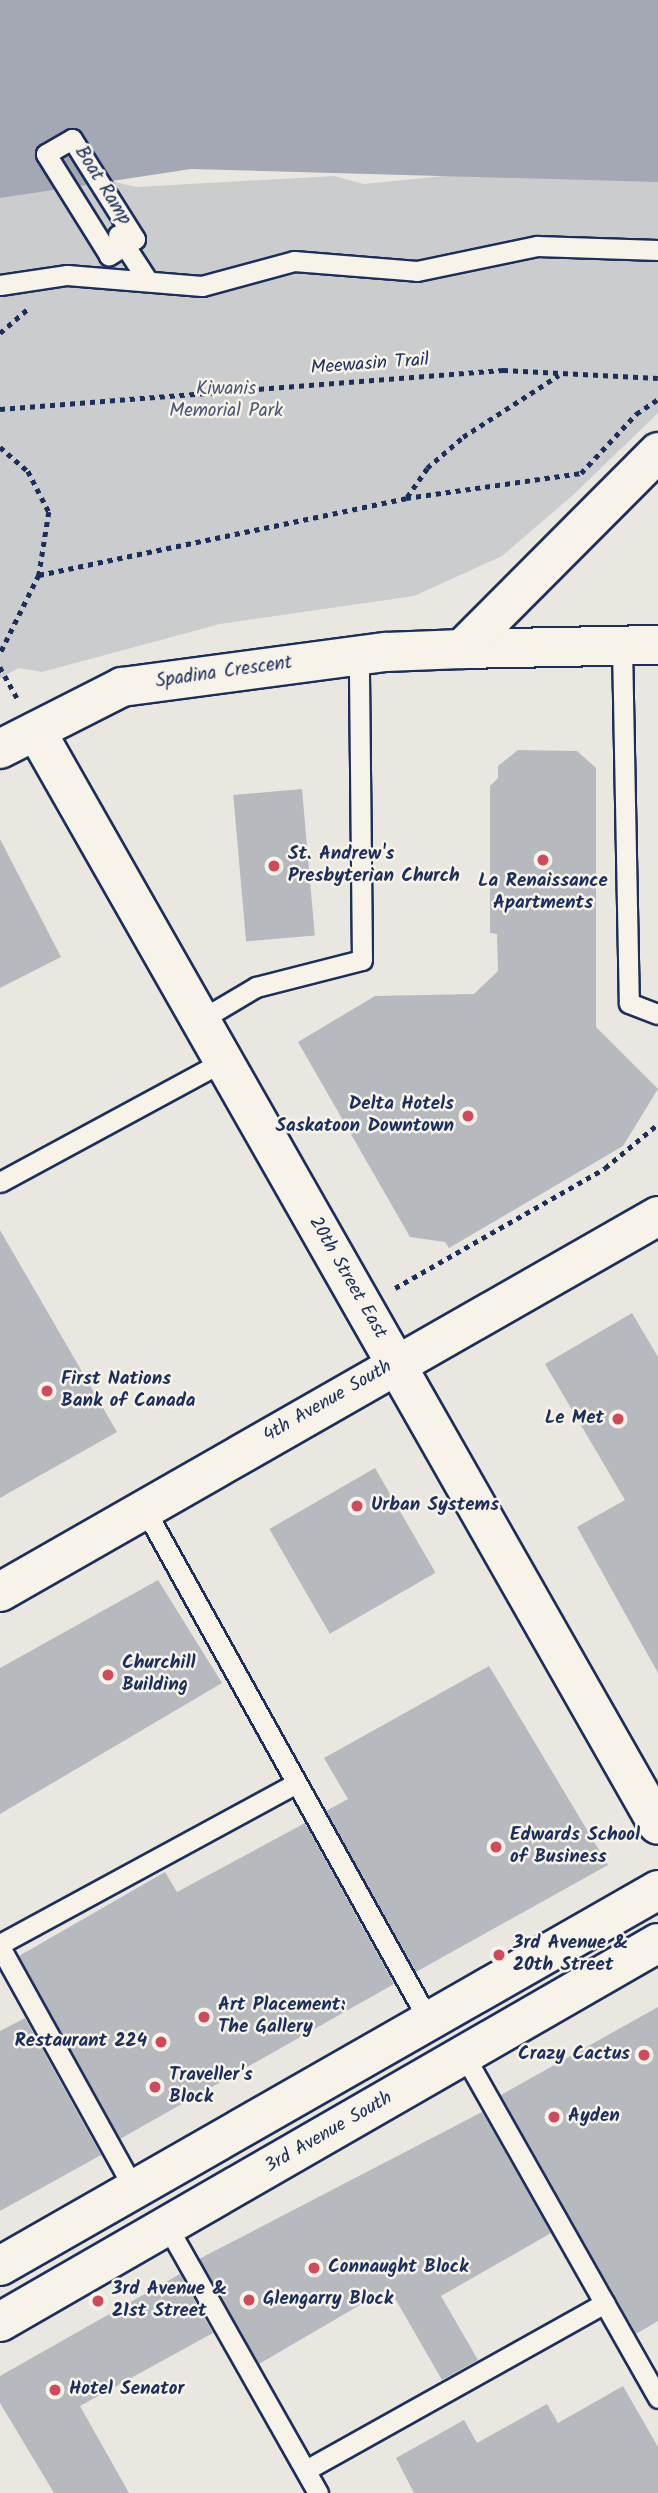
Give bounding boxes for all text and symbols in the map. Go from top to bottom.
street label: Boat Ramp [69,142,135,230]
street label: Meewasin Trail [310,349,430,381]
park label: Kiwanis Memorial Park [169,379,283,423]
street label: Spadina Crescent [154,652,294,694]
place label: St. Andrew's Presbyterian Church [288,844,460,888]
marker: La Renaissance Apartments [535,852,551,868]
marker: St. Andrew's Presbyterian Church [266,858,282,874]
place label: La Renaissance Apartments [478,871,608,915]
place label: Delta Hotels Saskatoon Downtown [276,1094,454,1138]
marker: Delta Hotels Saskatoon Downtown [460,1108,476,1124]
street label: 20th Street East [303,1213,391,1343]
street label: 4th Avenue South [260,1356,396,1448]
place label: First Nations Bank of Canada [61,1369,196,1413]
marker: First Nations Bank of Canada [39,1383,55,1399]
place label: Le Met [545,1408,604,1430]
marker: Le Met [610,1411,626,1427]
place label: Urban Systems [371,1495,499,1517]
marker: Urban Systems [349,1498,365,1514]
place label: Churchill Building [122,1653,196,1697]
marker: Churchill Building [100,1667,116,1683]
place label: Edwards School of Business [510,1825,640,1869]
marker: Edwards School of Business [488,1839,504,1855]
place label: 3rd Avenue & 20th Street [513,1933,628,1977]
marker: 3rd Avenue & 20th Street [491,1947,507,1963]
place label: Art Placement: The Gallery [218,1995,345,2039]
marker: Art Placement: The Gallery [196,2009,212,2025]
place label: Restaurant 224 [14,2031,147,2053]
marker: Restaurant 224 [153,2034,169,2050]
place label: Crazy Cactus [518,2044,630,2066]
marker: Crazy Cactus [636,2047,652,2063]
place label: Traveller's Block [169,2065,253,2109]
marker: Traveller's Block [147,2079,163,2095]
street label: 3rd Avenue South [261,2087,397,2179]
place label: Ayden [568,2106,620,2128]
marker: Ayden [546,2109,562,2125]
place label: Connaught Block [328,2257,468,2279]
marker: Connaught Block [306,2260,322,2276]
place label: 3rd Avenue & 21st Street [112,2279,227,2323]
place label: Glengarry Block [263,2289,393,2311]
marker: Glengarry Block [241,2292,257,2308]
marker: 3rd Avenue & 21st Street [90,2293,106,2309]
place label: Hotel Senator [69,2379,184,2401]
marker: Hotel Senator [47,2382,63,2398]

